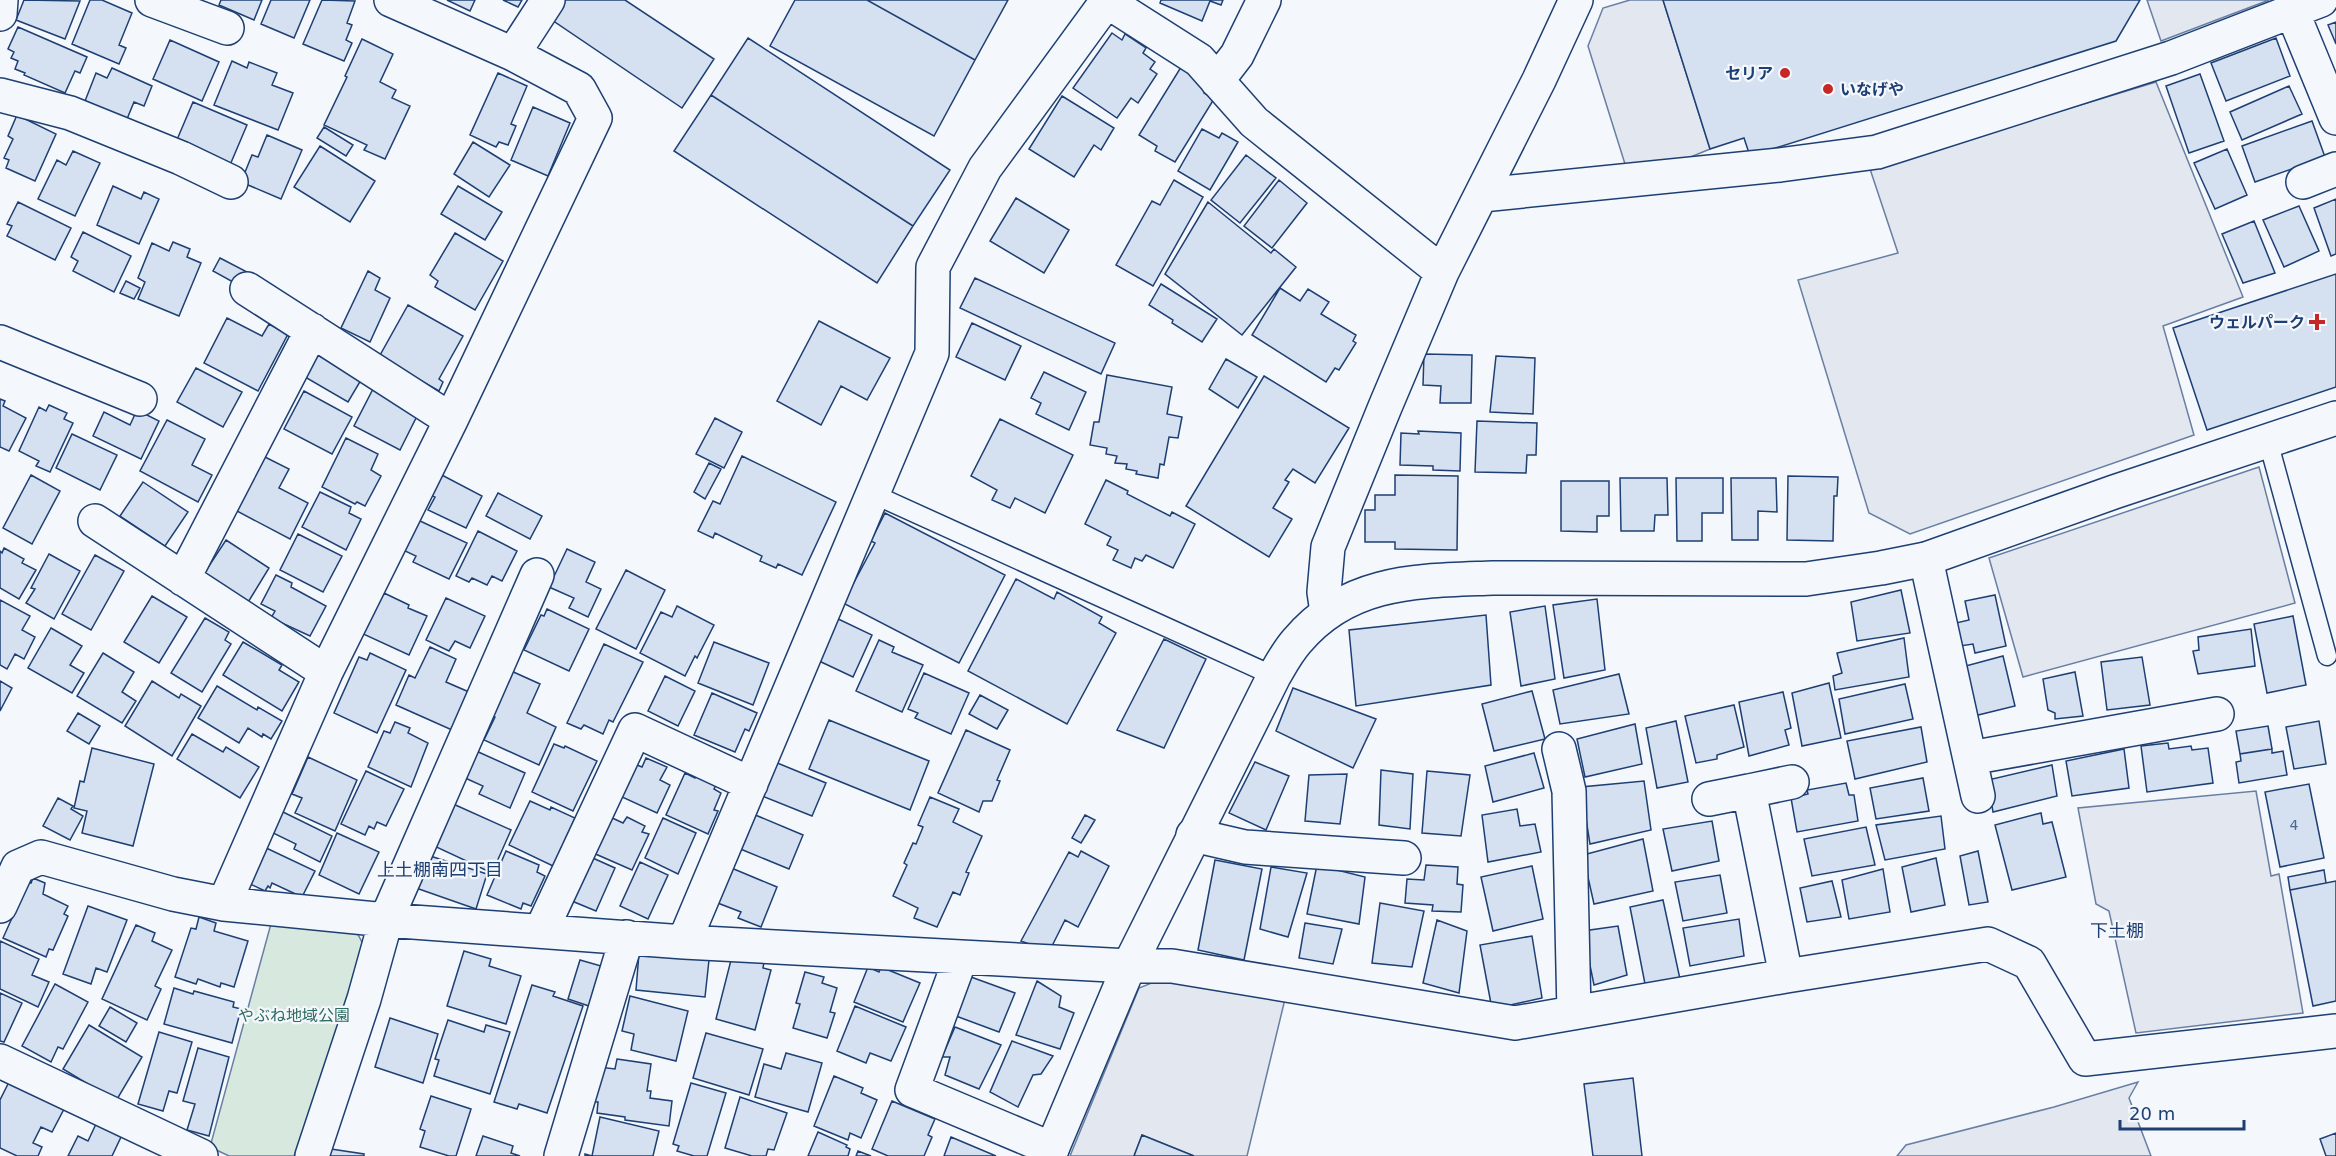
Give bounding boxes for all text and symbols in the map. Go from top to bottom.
place label: セリア [1725,64,1773,83]
marker: セリア [1778,66,1792,80]
place label: いなげや [1840,80,1904,99]
marker: いなげや [1821,82,1835,96]
place label: ウェルパーク [2209,313,2305,332]
marker: ウェルパーク [2310,315,2324,329]
house number: 4 [2290,817,2299,833]
district label: 上土棚南四丁目 [377,859,503,880]
district label: 下土棚 [2090,920,2144,941]
park label: やぶね地域公園 [238,1006,350,1025]
scale bar [2120,1093,2244,1131]
text: 20 m [2129,1103,2175,1124]

